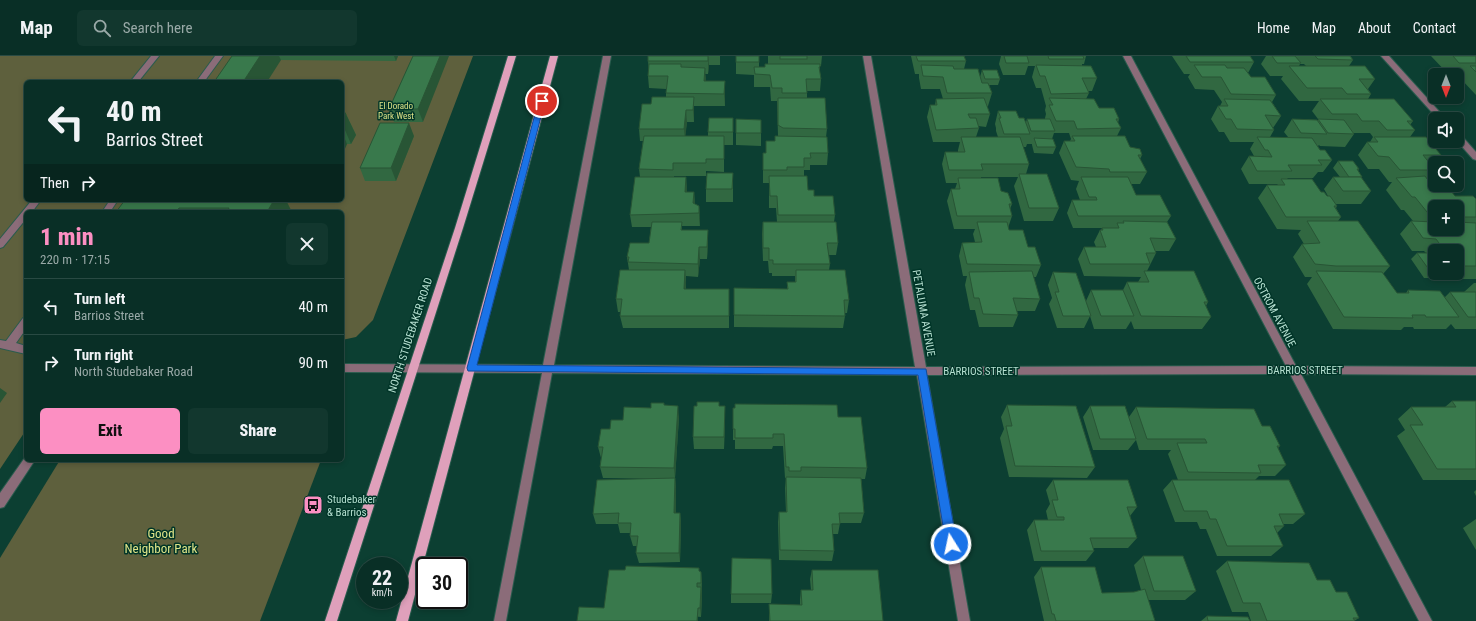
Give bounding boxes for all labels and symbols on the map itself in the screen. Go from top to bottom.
north arrow [1428,68,1464,104]
pin [525,84,559,118]
park label: El Dorado Park West [378,101,414,121]
street label: PETALUMA AVENUE [909,269,938,358]
street label: OSTROM AVENUE [1251,275,1299,350]
street label: NORTH STUDEBAKER ROAD [386,276,435,394]
street label: BARRIOS STREET [1267,364,1343,377]
street label: BARRIOS STREET [943,365,1019,378]
place label: Studebaker & Barrios [327,493,377,519]
bus stop icon: Studebaker & Barrios [302,494,324,516]
position arrow [930,523,972,565]
park label: Good Neighbor Park [125,526,198,556]
speed limit sign: 30 [416,557,468,609]

